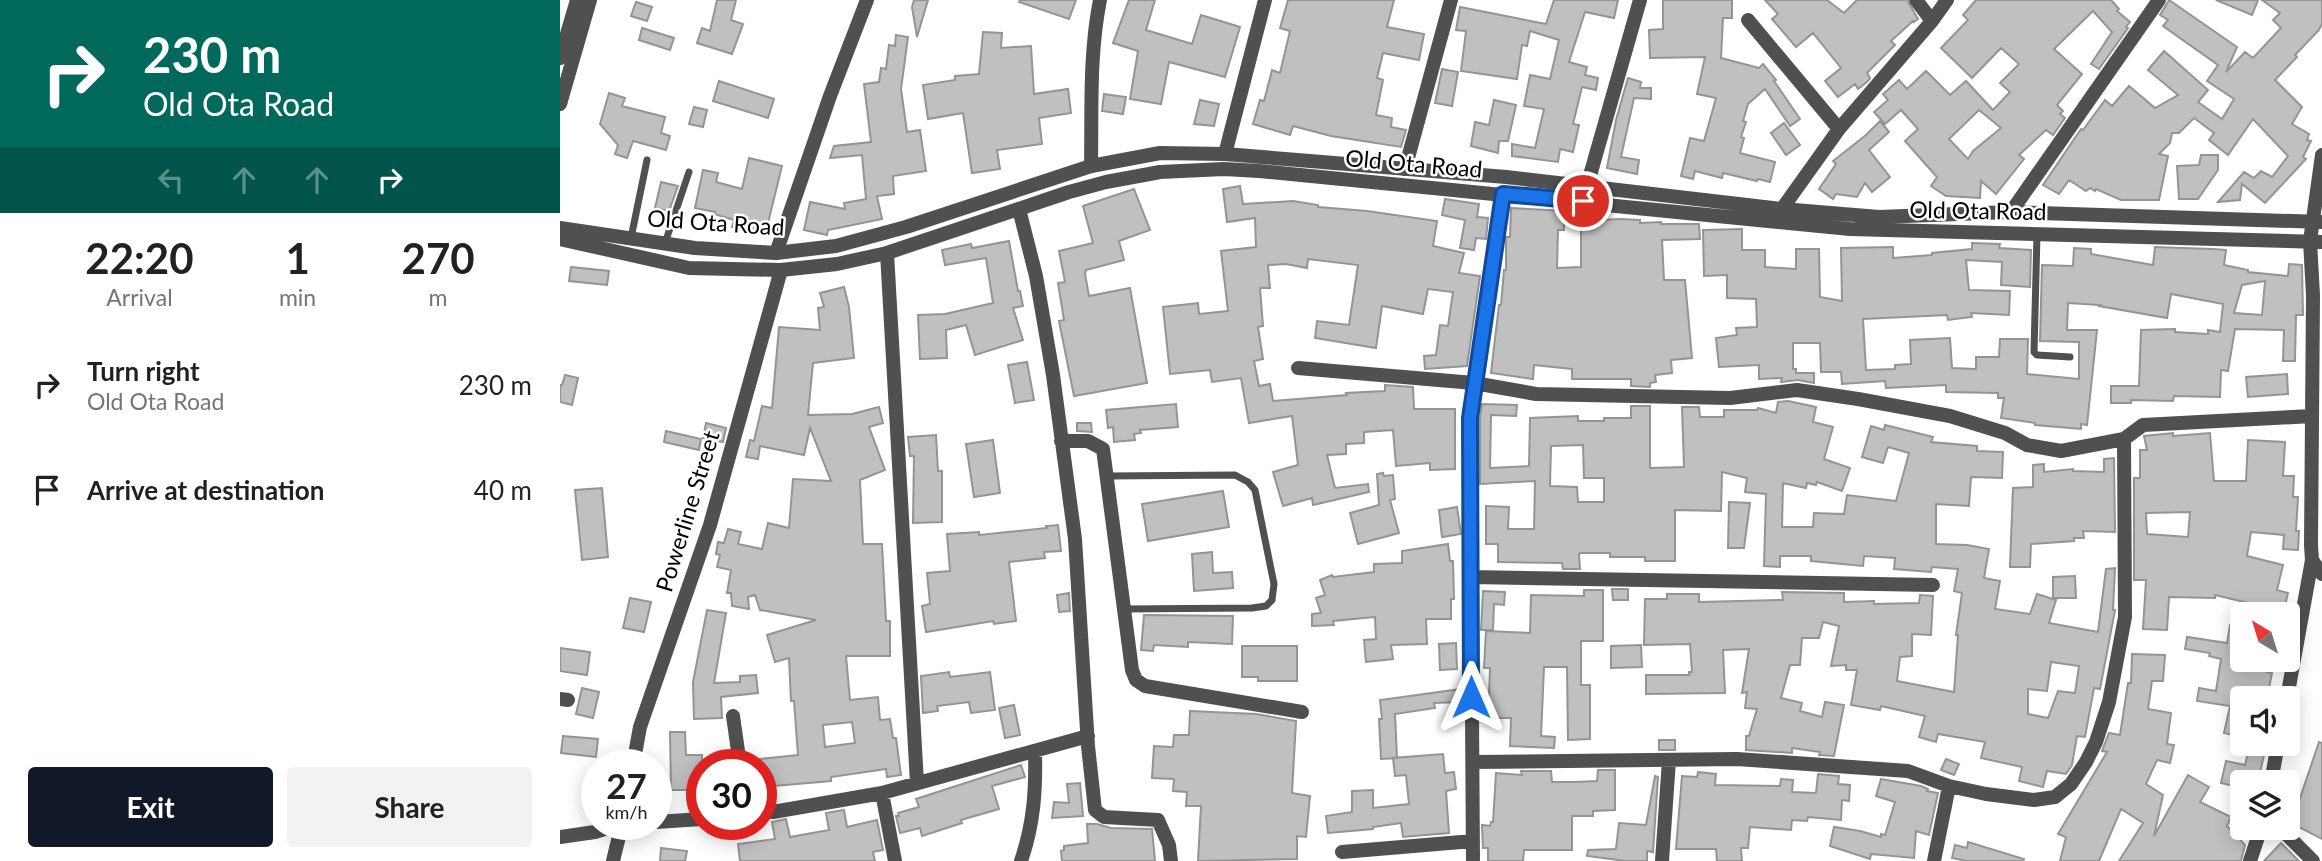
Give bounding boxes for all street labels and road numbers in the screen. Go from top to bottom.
street label: Old Ota Road [1344,143,1484,183]
street label: Old Ota Road [1909,195,2047,225]
street label: Old Ota Road [647,203,785,241]
street label: Powerline Street [649,426,725,595]

